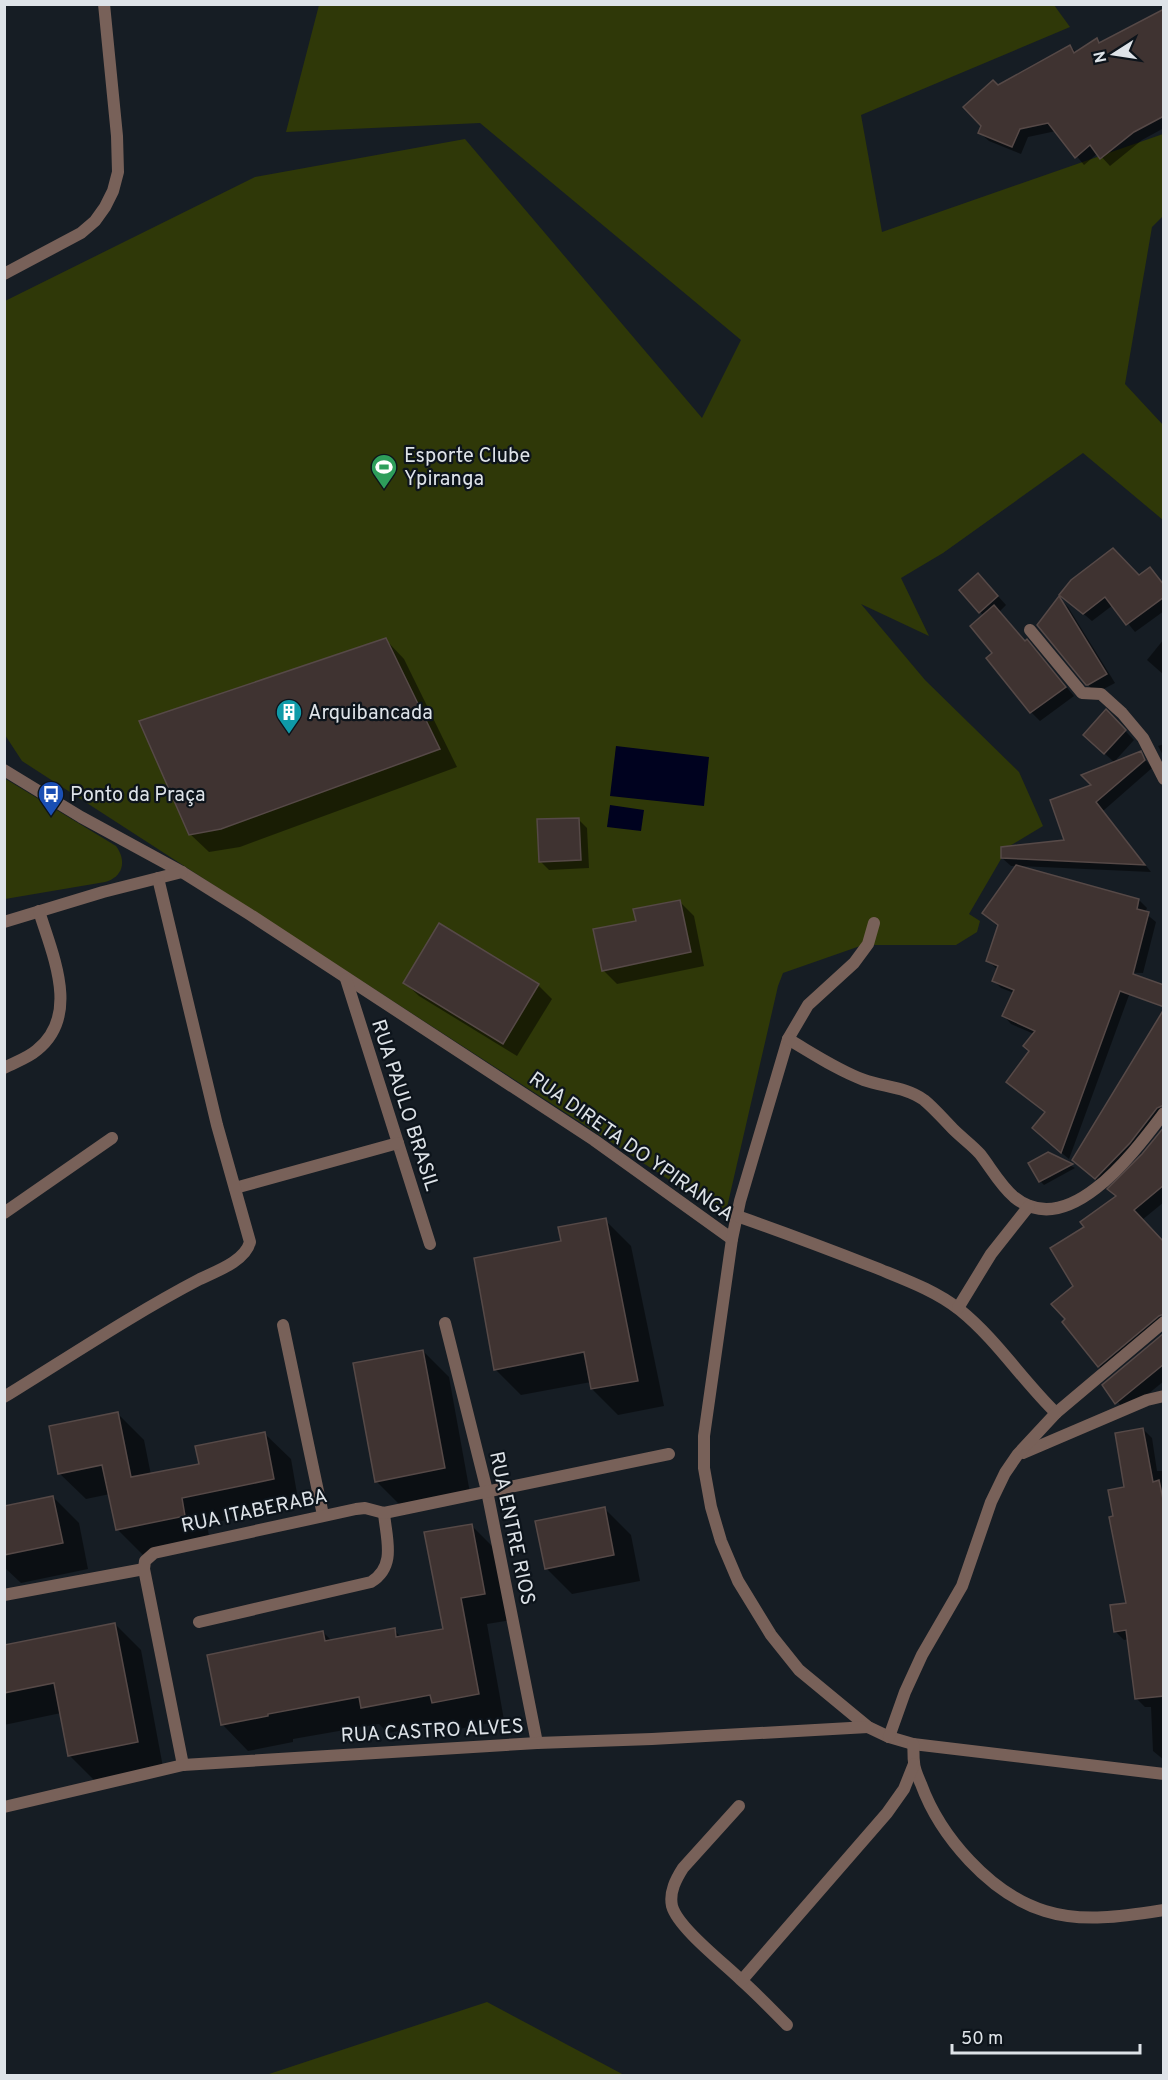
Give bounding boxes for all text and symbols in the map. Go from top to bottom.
north arrow [1084,24,1144,84]
text: N [1090,49,1112,64]
place label: Esporte Clube Ypiranga [404,444,530,493]
sports icon: Esporte Clube Ypiranga [369,452,399,490]
building icon: Arquibancada [274,697,304,735]
place label: Arquibancada [308,701,433,727]
bus stop icon: Ponto da Praça [36,779,66,817]
place label: Ponto da Praça [70,783,205,809]
street label: RUA PAULO BRASIL [364,1017,444,1195]
street label: RUA DIRETA DO YPIRANGA [523,1067,739,1228]
street label: RUA ENTRE RIOS [482,1449,540,1608]
street label: RUA ITABERABA [179,1484,330,1540]
street label: RUA CASTRO ALVES [340,1714,524,1750]
scale bar [952,2017,1140,2055]
text: 50 m [961,2028,1003,2051]

